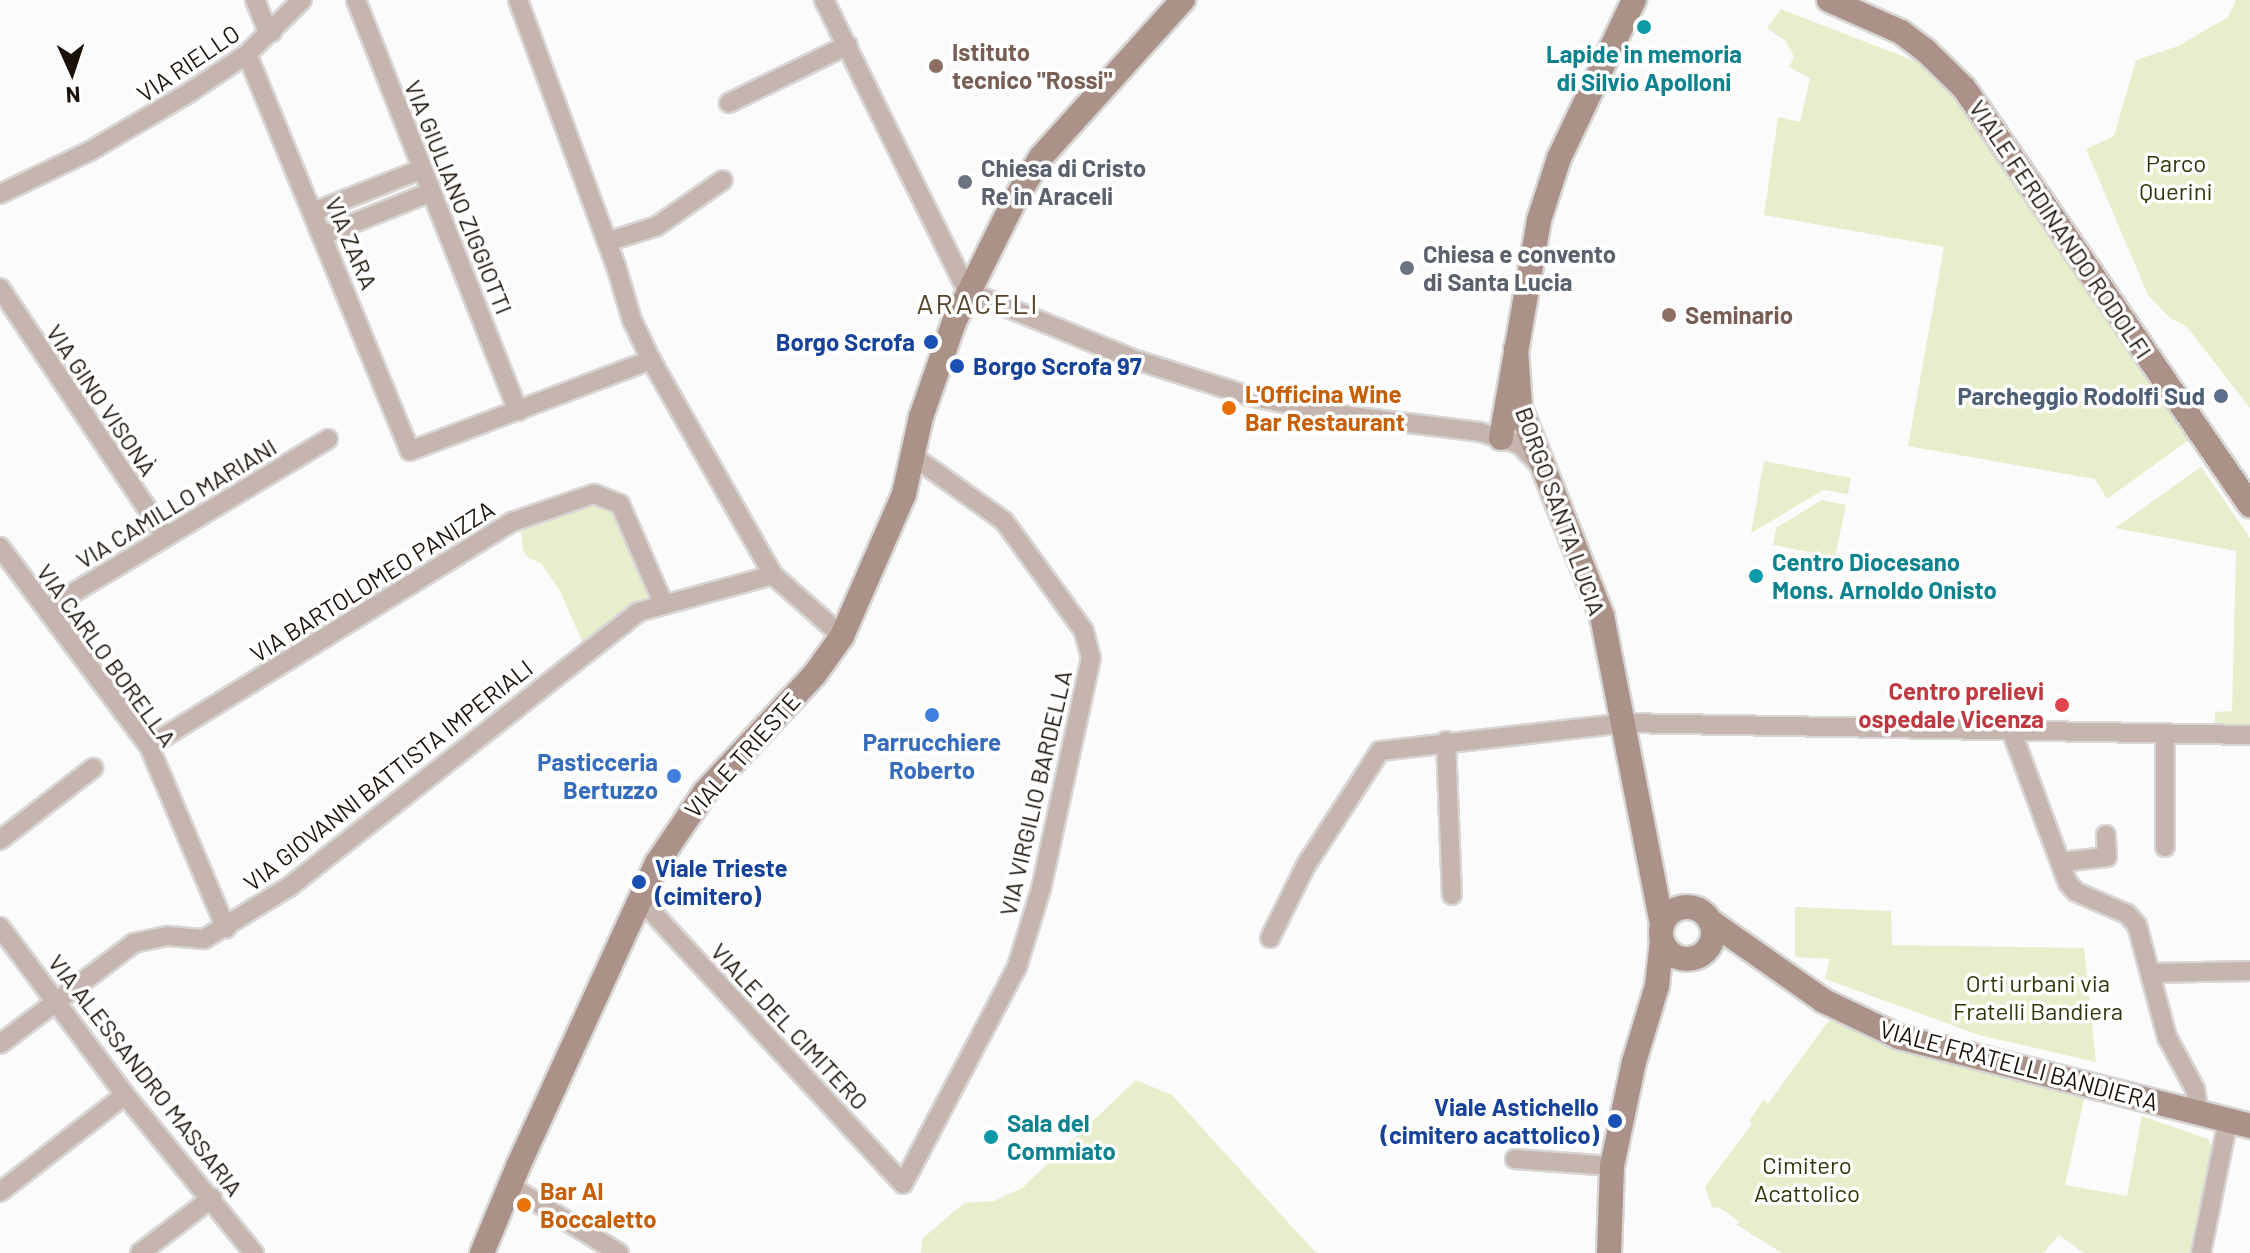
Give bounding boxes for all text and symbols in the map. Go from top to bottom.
street label: VIA RIELLO [131,18,245,108]
marker: Lapide in memoria di Silvio Apolloni [1635,18,1653,36]
north arrow [32,32,112,112]
place label: Istituto tecnico "Rossi" [952,38,1112,94]
place label: Lapide in memoria di Silvio Apolloni [1546,40,1742,96]
marker: Istituto tecnico "Rossi" [927,57,945,75]
street label: VIA GIULIANO ZIGGIOTTI [399,76,519,318]
text: N [65,83,81,109]
street label: VIALE FERDINANDO RODOLFI [1964,94,2158,364]
park label: Parco Querini [2139,149,2213,205]
place label: Chiesa di Cristo Re in Araceli [981,154,1146,210]
marker: Chiesa di Cristo Re in Araceli [956,173,974,191]
street label: VIA ZARA [320,192,384,294]
place label: Chiesa e convento di Santa Lucia [1423,240,1616,296]
marker: Chiesa e convento di Santa Lucia [1398,259,1416,277]
district label: ARACELI [917,286,1039,320]
place label: Seminario [1685,301,1793,329]
marker: Seminario [1660,306,1678,324]
street label: VIA GINO VISONÀ [41,319,163,481]
place label: Borgo Scrofa [776,328,915,356]
marker: Borgo Scrofa [922,333,940,351]
place label: Borgo Scrofa 97 [973,352,1142,380]
marker: Borgo Scrofa 97 [948,357,966,375]
place label: L'Officina Wine Bar Restaurant [1245,380,1405,436]
place label: Parcheggio Rodolfi Sud [1957,382,2205,410]
marker: Parcheggio Rodolfi Sud [2212,387,2230,405]
marker: L'Officina Wine Bar Restaurant [1220,399,1238,417]
street label: BORGO SANTA LUCIA [1510,403,1612,619]
street label: VIA CAMILLO MARIANI [71,432,281,574]
street label: VIA BARTOLOMEO PANIZZA [245,494,499,668]
place label: Centro Diocesano Mons. Arnoldo Onisto [1772,548,1997,604]
street label: VIA CARLO BORELLA [31,558,183,752]
marker: Centro Diocesano Mons. Arnoldo Onisto [1747,567,1765,585]
street label: VIA GIOVANNI BATTISTA IMPERIALI [238,653,538,897]
street label: VIA VIRGILIO BARDELLA [993,667,1077,919]
place label: Centro prelievi ospedale Vicenza [1858,677,2044,733]
street label: VIALE TRIESTE [678,686,806,824]
marker: Centro prelievi ospedale Vicenza [2051,694,2073,716]
marker: Parrucchiere Roberto [923,706,941,724]
place label: Parrucchiere Roberto [863,728,1001,784]
place label: Pasticceria Bertuzzo [537,748,658,804]
marker: Pasticceria Bertuzzo [665,767,683,785]
place label: Viale Trieste (cimitero) [655,854,787,910]
marker: Viale Trieste (cimitero) [630,873,648,891]
street label: VIALE DEL CIMITERO [705,937,875,1115]
street label: VIA ALESSANDRO MASSARIA [43,948,249,1202]
park label: Orti urbani via Fratelli Bandiera [1953,969,2123,1025]
street label: VIALE FRATELLI BANDIERA [1877,1014,2161,1116]
place label: Viale Astichello (cimitero acattolico) [1381,1093,1599,1149]
place label: Sala del Commiato [1007,1109,1116,1165]
marker: Viale Astichello (cimitero acattolico) [1606,1112,1624,1130]
marker: Sala del Commiato [982,1128,1000,1146]
park label: Cimitero Acattolico [1754,1151,1860,1207]
place label: Bar Al Boccaletto [540,1177,657,1233]
marker: Bar Al Boccaletto [515,1196,533,1214]

